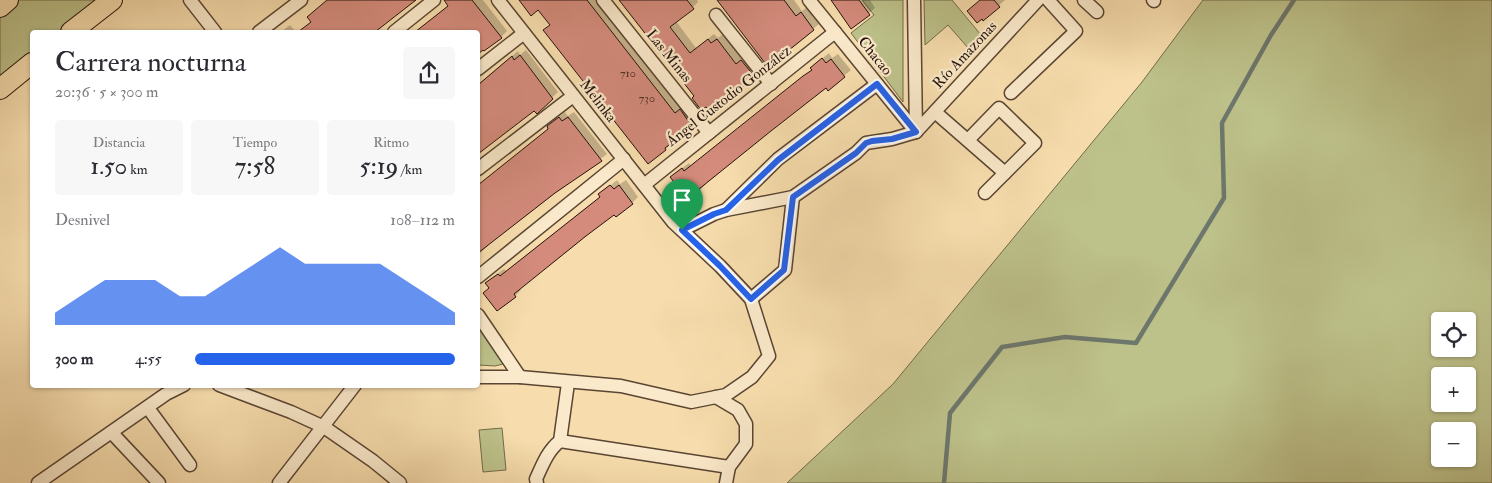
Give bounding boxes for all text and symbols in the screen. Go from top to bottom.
street label: Río Amazonas [929,17,1001,93]
street label: Las Minas [642,26,696,86]
street label: Chacao [854,33,896,79]
street label: Ángel Custodio González [661,40,795,151]
text: Carrera nocturna [55,45,246,80]
button: share [403,47,455,99]
house number: 710 [620,66,636,81]
street label: Melinka [575,76,621,127]
text: 20:36 · 5 × 300 m [55,82,159,102]
house number: 730 [639,91,655,106]
text: Distancia [93,134,145,151]
text: Tiempo [233,134,277,151]
text: Ritmo [373,134,409,151]
text: 1.50 [90,151,127,182]
text: 7:58 [235,151,275,182]
text: 5:19 [360,151,398,182]
text: km [127,161,148,178]
text: /km [398,161,422,178]
pin [661,179,703,230]
icon: arrive [668,186,696,214]
text: Desnivel [55,210,110,230]
text: 108–112 m [390,210,455,230]
map controls [1431,312,1476,467]
button: locate [1431,312,1476,357]
text: 300 m [55,349,93,369]
text: 4:55 [135,349,162,369]
button: + [1431,367,1476,412]
button: − [1431,422,1476,467]

